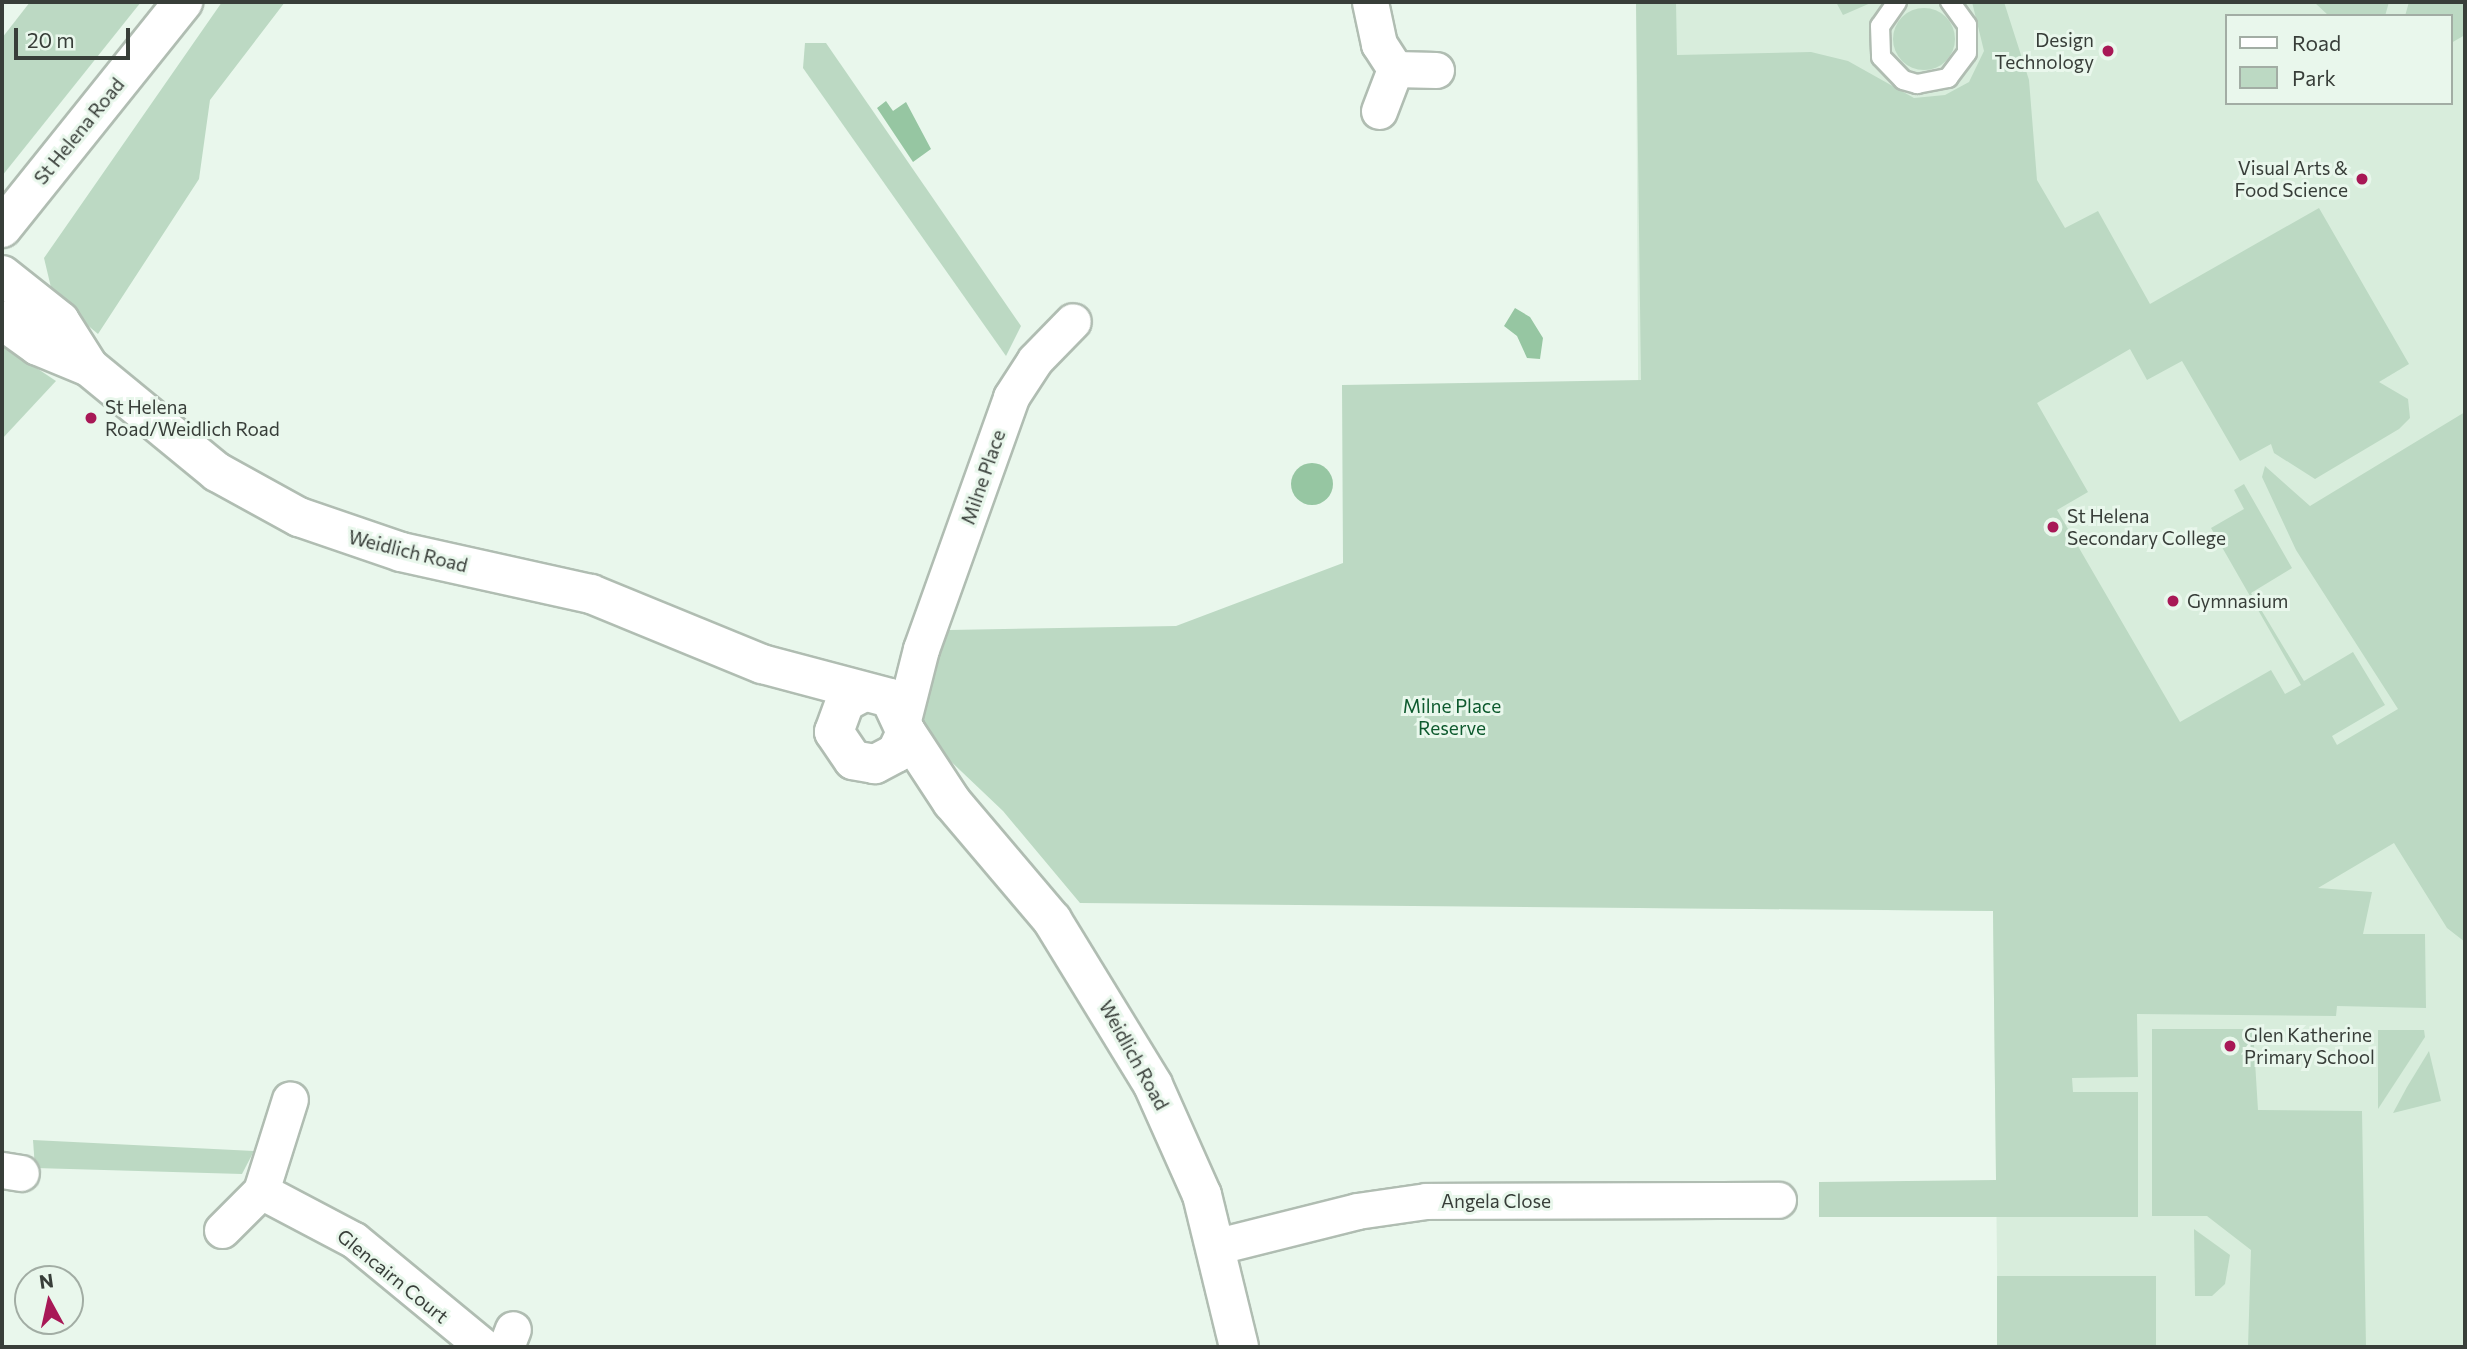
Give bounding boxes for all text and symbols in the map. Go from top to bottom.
scale bar [18,14,133,58]
legend [2226,14,2453,105]
text: 20 m [27,27,75,52]
place label: Design Technology [1994,29,2094,73]
text: Road [2292,30,2341,55]
marker: Design Technology [2100,43,2116,59]
text: Park [2292,65,2336,90]
street label: St Helena Road [29,73,129,189]
place label: Visual Arts & Food Science [2234,157,2348,201]
marker: Visual Arts & Food Science [2354,171,2370,187]
place label: St Helena Road/Weidlich Road [105,396,280,440]
marker: St Helena Road/Weidlich Road [83,410,99,426]
street label: Milne Place [956,427,1010,527]
place label: St Helena Secondary College [2067,505,2226,549]
marker: St Helena Secondary College [2045,519,2061,535]
street label: Weidlich Road [346,525,470,577]
place label: Gymnasium [2187,590,2288,612]
marker: Gymnasium [2165,593,2181,609]
park label: Milne Place Reserve [1403,695,1501,739]
street label: Weidlich Road [1094,996,1174,1114]
place label: Glen Katherine Primary School [2244,1024,2375,1068]
marker: Glen Katherine Primary School [2222,1038,2238,1054]
street label: Angela Close [1441,1190,1551,1212]
street label: Glencairn Court [333,1224,453,1328]
north arrow [14,1265,84,1335]
text: N [38,1268,55,1293]

